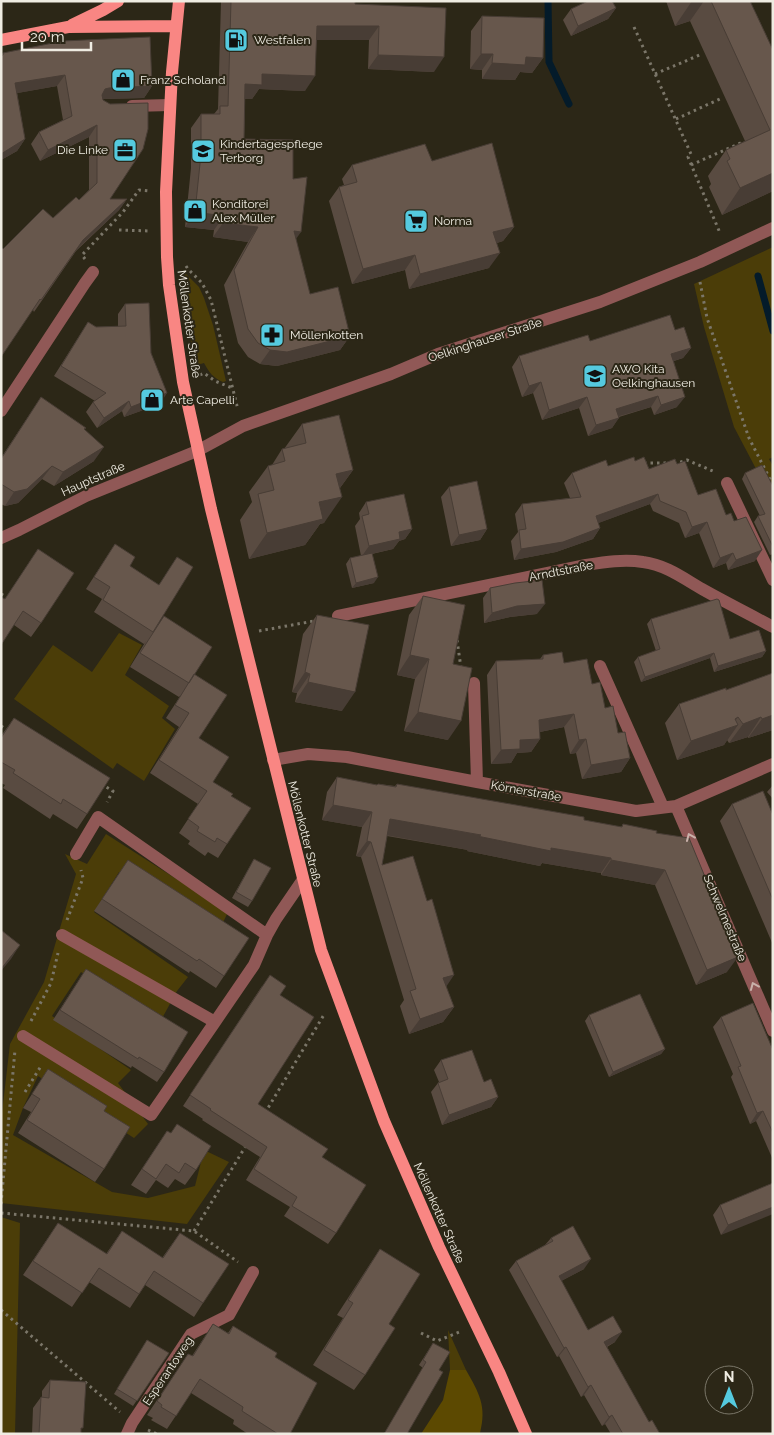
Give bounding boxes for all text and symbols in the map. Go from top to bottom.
scale bar [22,20,91,52]
fuel station icon: Westfalen [223,27,249,53]
text: 20 m [30,28,65,46]
place label: Westfalen [254,33,310,47]
shop icon: Franz Scholand [110,67,136,93]
place label: Franz Scholand [140,73,226,87]
office icon: Die Linke [112,137,138,163]
place label: Kindertagespflege Terborg [220,137,323,165]
school or university icon: Kindertagespflege Terborg [190,138,216,164]
place label: Die Linke [57,143,108,157]
place label: Konditorei Alex Müller [212,197,276,225]
shop icon: Konditorei Alex Müller [182,198,208,224]
supermarket icon: Norma [403,208,429,234]
place label: Norma [434,214,472,228]
street label: Möllenkotter Straße [174,269,204,379]
street label: Oelkinghauser Straße [426,315,544,365]
pharmacy icon: Möllenkotten [259,322,285,348]
place label: Möllenkotten [290,328,363,342]
place label: AWO Kita Oelkinghausen [612,362,695,390]
school or university icon: AWO Kita Oelkinghausen [582,363,608,389]
shop icon: Arte Capelli [139,387,165,413]
place label: Arte Capelli [170,393,235,407]
street label: Hauptstraße [59,459,127,499]
street label: Arndtstraße [528,558,594,584]
street label: Körnerstraße [490,778,562,804]
street label: Möllenkotter Straße [285,780,325,888]
one-way arrow [685,833,696,842]
street label: Schwelmestraße [700,873,750,963]
one-way arrow [749,982,760,991]
street label: Möllenkotter Straße [410,1160,468,1266]
street label: Esperantoweg [140,1334,196,1408]
north arrow [704,1365,754,1415]
text: N [724,1369,734,1385]

